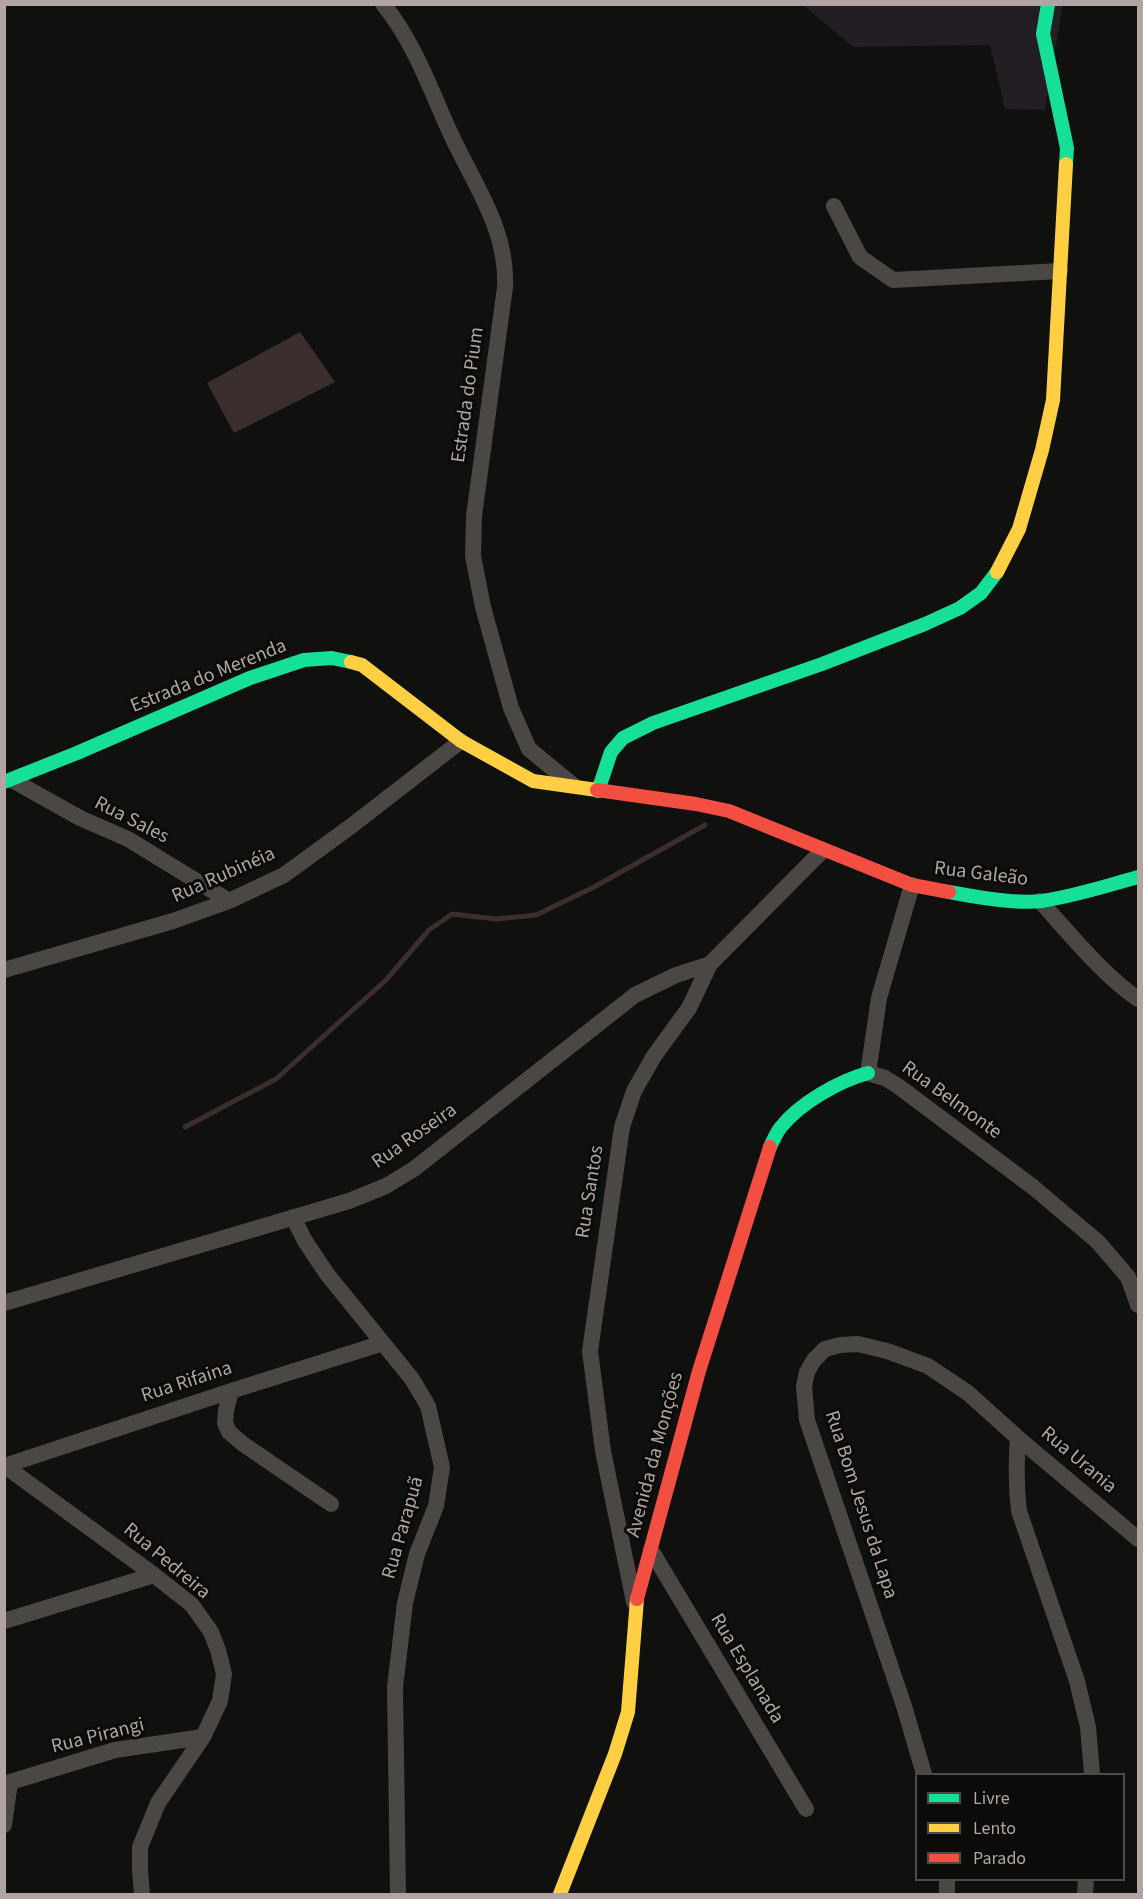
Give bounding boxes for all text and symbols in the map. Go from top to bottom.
street label: Estrada do Pium [448,326,490,464]
street label: Estrada do Merenda [127,635,291,719]
street label: Rua Sales [90,792,172,850]
street label: Rua Rubinéia [169,843,279,909]
street label: Rua Galeão [933,857,1029,893]
street label: Rua Belmonte [896,1057,1006,1145]
street label: Rua Roseira [368,1099,462,1175]
street label: Rua Santos [572,1144,610,1240]
street label: Rua Rifaina [139,1357,235,1409]
street label: Avenida da Monções [622,1370,690,1540]
street label: Rua Bom Jesus da Lapa [818,1408,902,1602]
street label: Rua Urania [1035,1422,1121,1500]
street label: Rua Parapuã [378,1474,430,1582]
street label: Rua Pedreira [118,1519,214,1605]
street label: Rua Esplanada [704,1610,788,1728]
street label: Rua Pirangi [49,1714,147,1760]
legend [915,1773,1125,1881]
text: Livre [973,1786,1010,1811]
text: Lento [973,1816,1016,1841]
text: Parado [973,1846,1026,1871]

